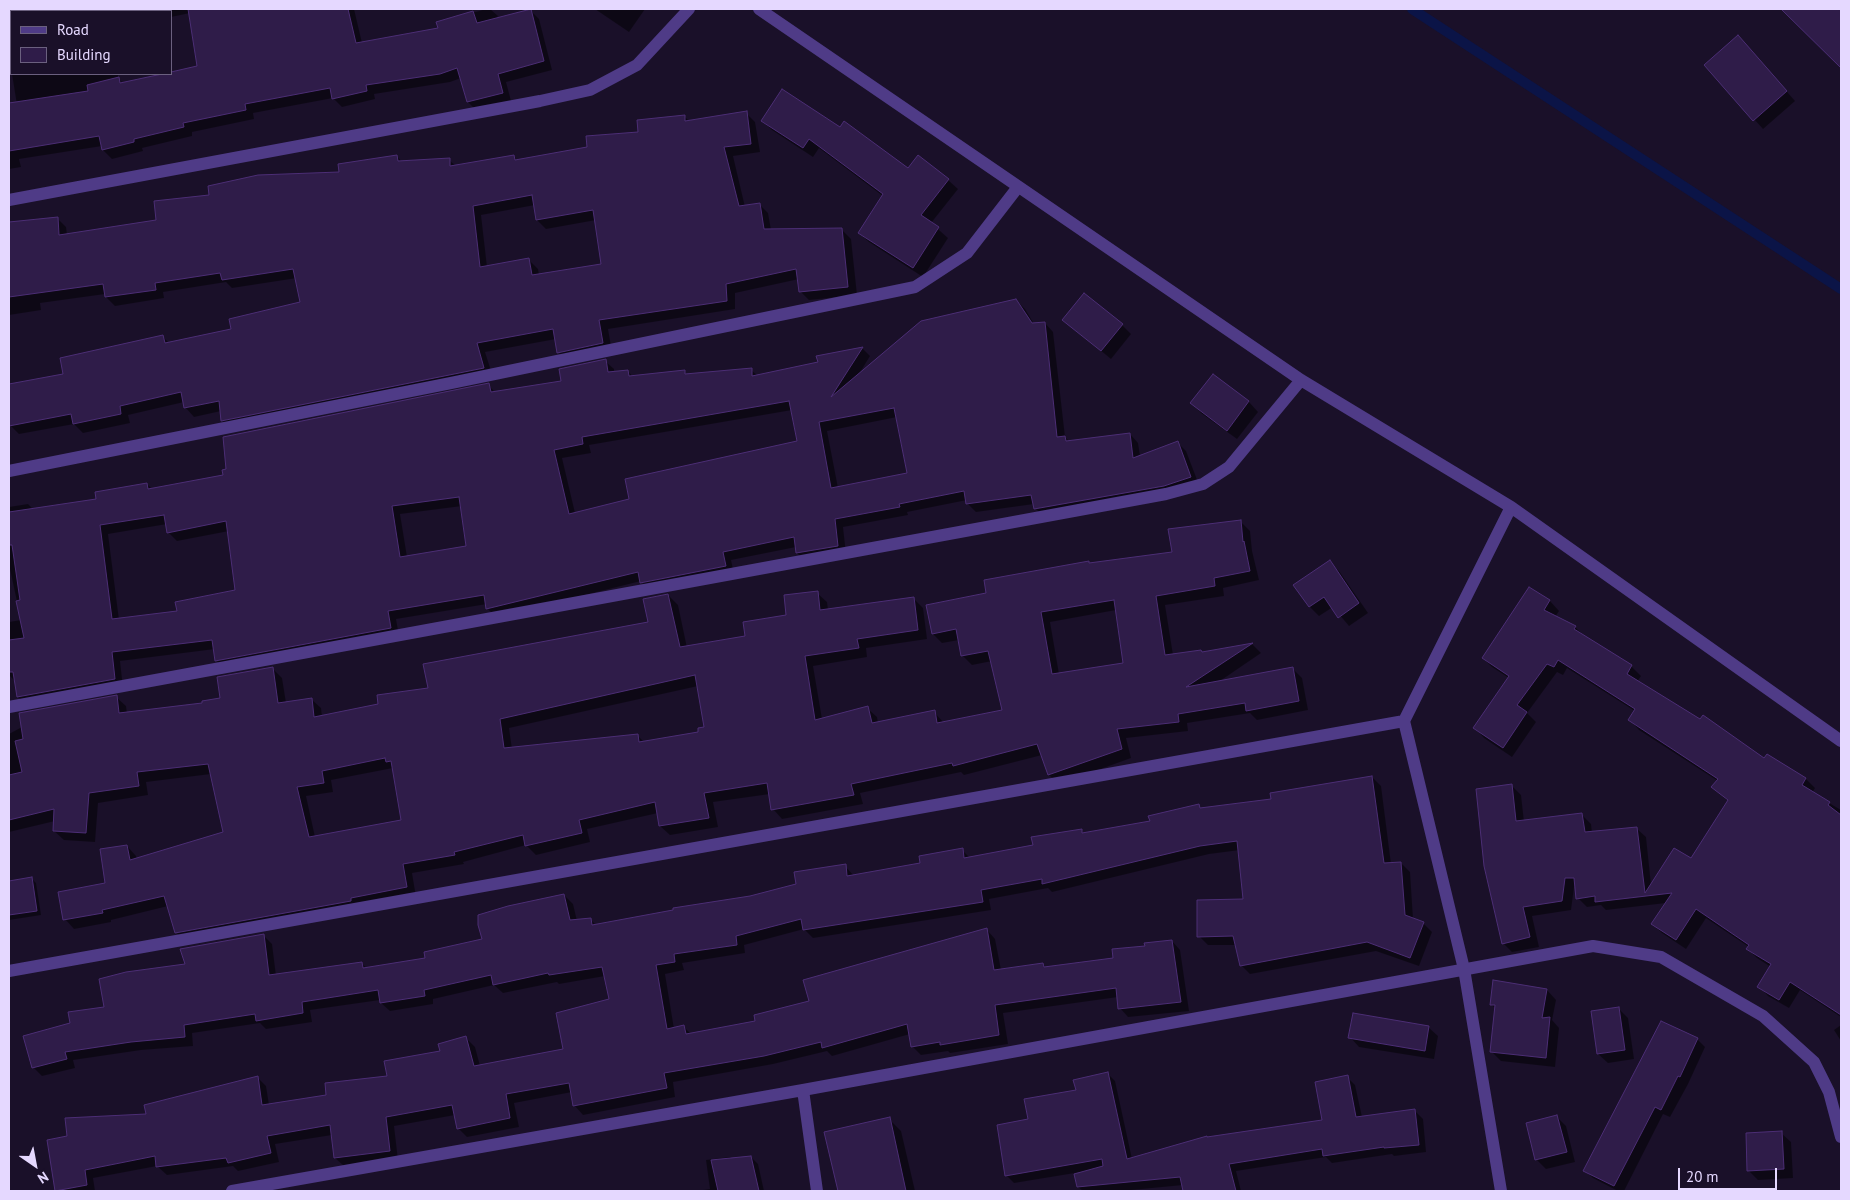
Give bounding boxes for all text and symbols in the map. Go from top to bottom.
legend [10,10,172,75]
text: Road [57,20,89,39]
text: Building [57,45,111,64]
north arrow [10,1140,60,1190]
scale bar [1680,1158,1779,1190]
text: 20 m [1686,1167,1719,1186]
text: N [34,1168,52,1188]

